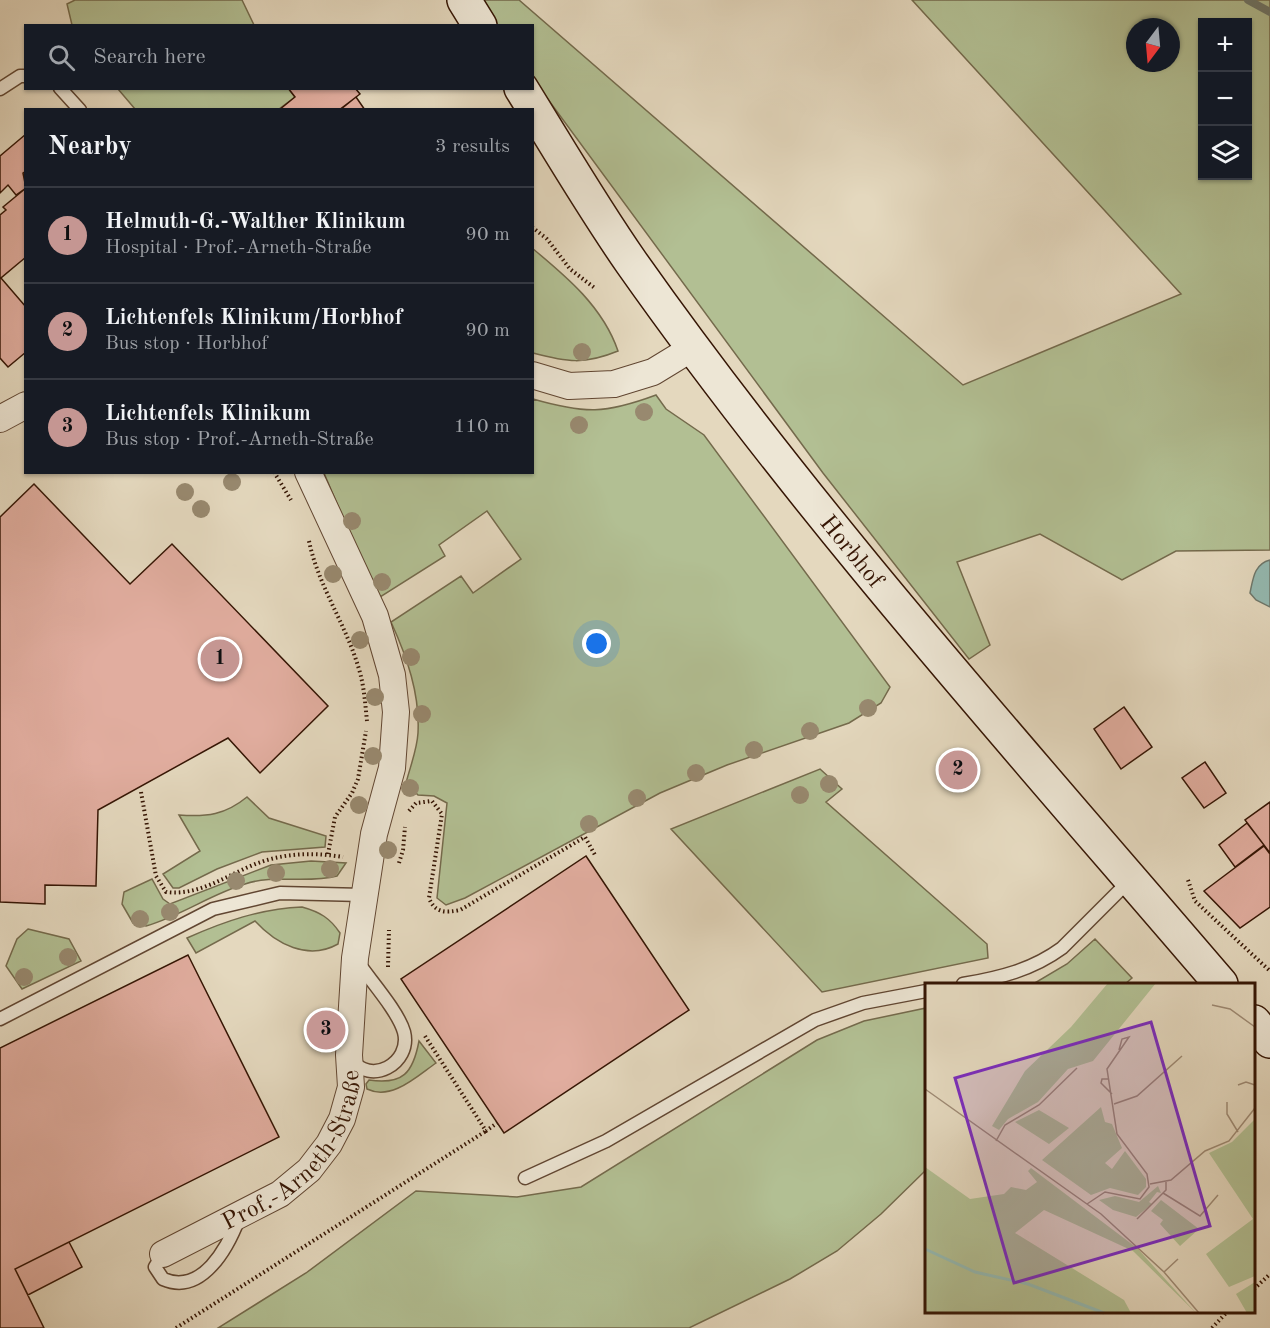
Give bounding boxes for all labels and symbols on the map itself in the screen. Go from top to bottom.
north arrow [1126,18,1180,72]
street label: Horbhof [814,511,888,594]
your location [582,629,611,658]
pin: 1 [200,636,240,682]
pin: 2 [938,748,978,792]
inset map [925,983,1255,1313]
pin: 3 [306,1008,346,1052]
street label: Prof.-Arneth-Straße [219,1069,366,1236]

